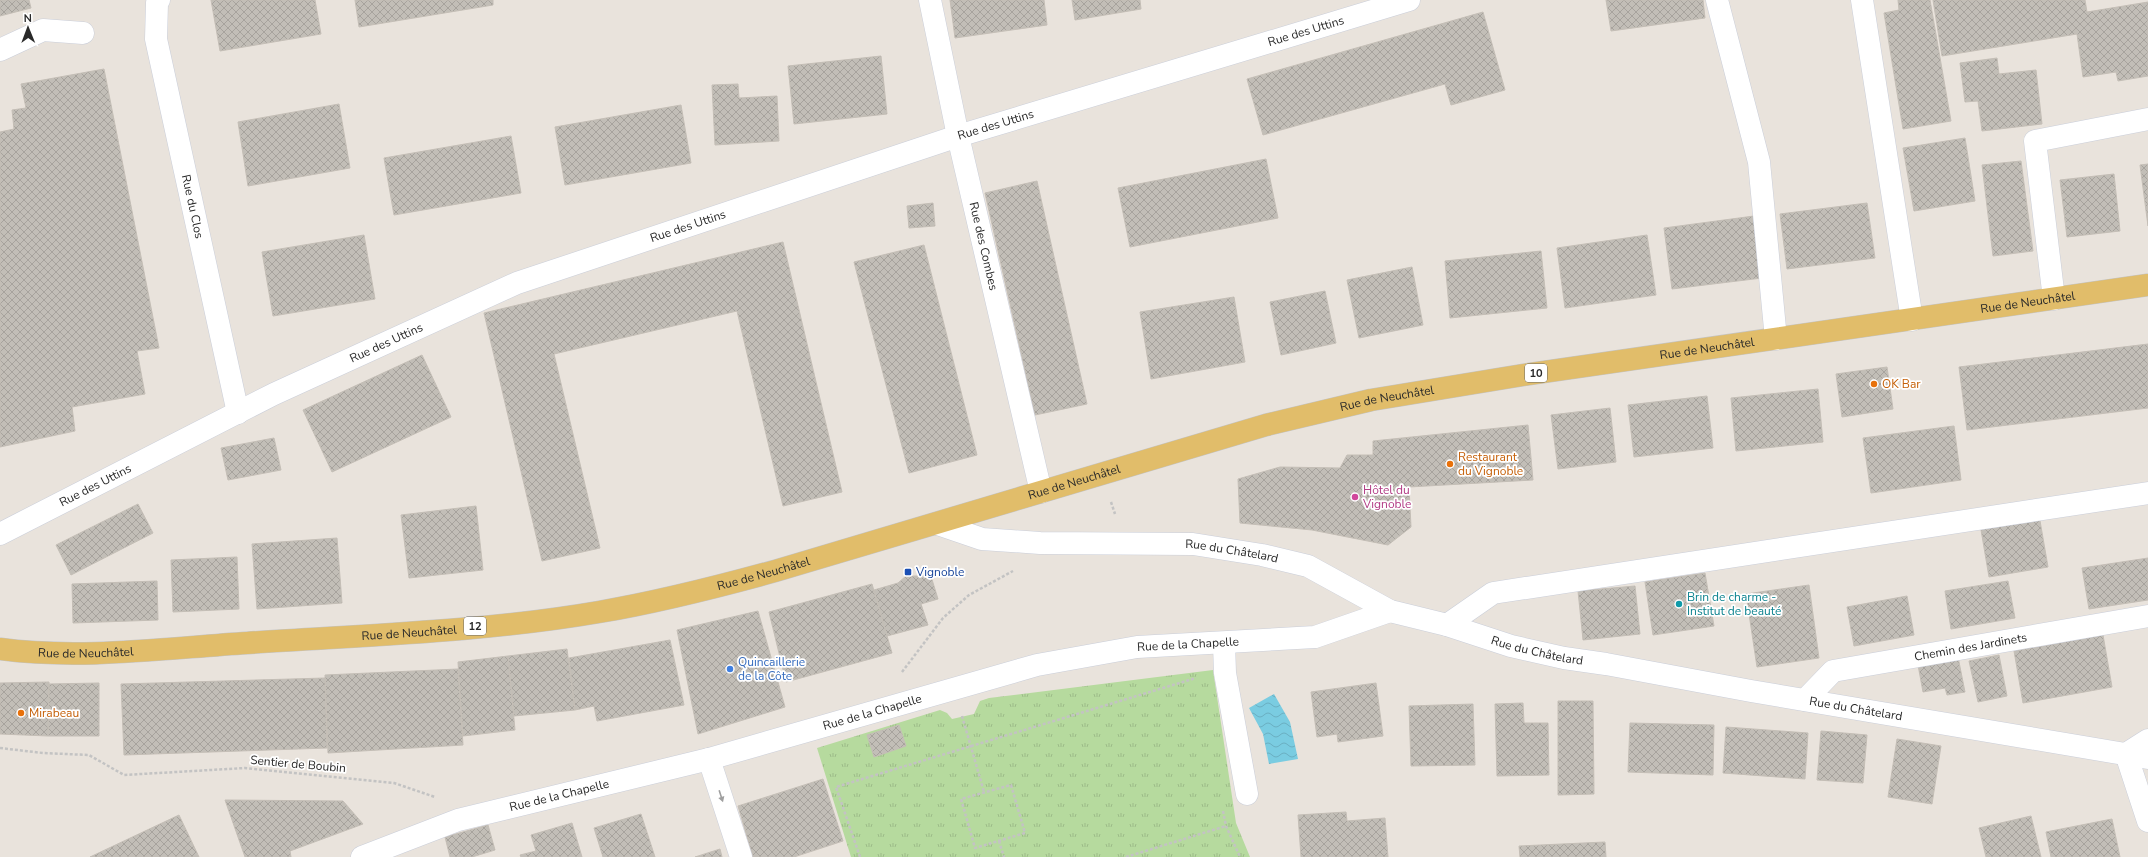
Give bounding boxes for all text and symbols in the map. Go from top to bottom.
north arrow [8,8,48,48]
text: N [24,11,32,26]
street label: Rue des Uttins [1266,12,1346,50]
street label: Rue des Uttins [956,106,1036,144]
street label: Rue du Clos [178,173,208,240]
street label: Rue des Combes [966,200,1002,292]
street label: Rue des Uttins [648,206,728,246]
street label: Rue de Neuchâtel [1979,288,2077,317]
street label: Rue des Uttins [347,319,426,366]
street label: Rue de Neuchâtel [1659,334,1756,363]
road number: 10 [1525,364,1547,382]
place label: OK Bar [1882,376,1921,392]
marker: OK Bar [1869,379,1879,389]
street label: Rue de Neuchâtel [1338,382,1436,415]
place label: Restaurant du Vignoble [1458,449,1523,479]
marker: Restaurant du Vignoble [1445,459,1455,469]
street label: Rue des Uttins [57,460,134,510]
street label: Rue de Neuchâtel [1026,461,1123,503]
place label: Hôtel du Vignoble [1362,482,1411,512]
marker: Hôtel du Vignoble [1350,492,1360,502]
street label: Rue du Châtelard [1185,536,1280,567]
street label: Rue de Neuchâtel [715,553,812,594]
place label: Vignoble [915,564,964,580]
marker: Vignoble [903,567,913,577]
place label: Brin de charme - Institut de beauté [1687,589,1781,619]
marker: Brin de charme - Institut de beauté [1674,599,1684,609]
road number: 12 [464,617,486,635]
street label: Rue de Neuchâtel [361,621,458,644]
street label: Chemin des Jardinets [1913,629,2028,665]
street label: Rue du Châtelard [1489,632,1584,669]
street label: Rue de la Chapelle [1137,633,1239,655]
street label: Rue de Neuchâtel [38,643,135,662]
place label: Quincaillerie de la Côte [738,654,805,684]
marker: Quincaillerie de la Côte [725,664,735,674]
street label: Rue de la Chapelle [821,690,923,734]
street label: Rue du Châtelard [1808,693,1904,724]
place label: Mirabeau [29,705,79,721]
marker: Mirabeau [16,708,26,718]
street label: Sentier de Boubin [250,752,346,776]
street label: Rue de la Chapelle [508,776,611,815]
one-way arrow [718,791,724,803]

